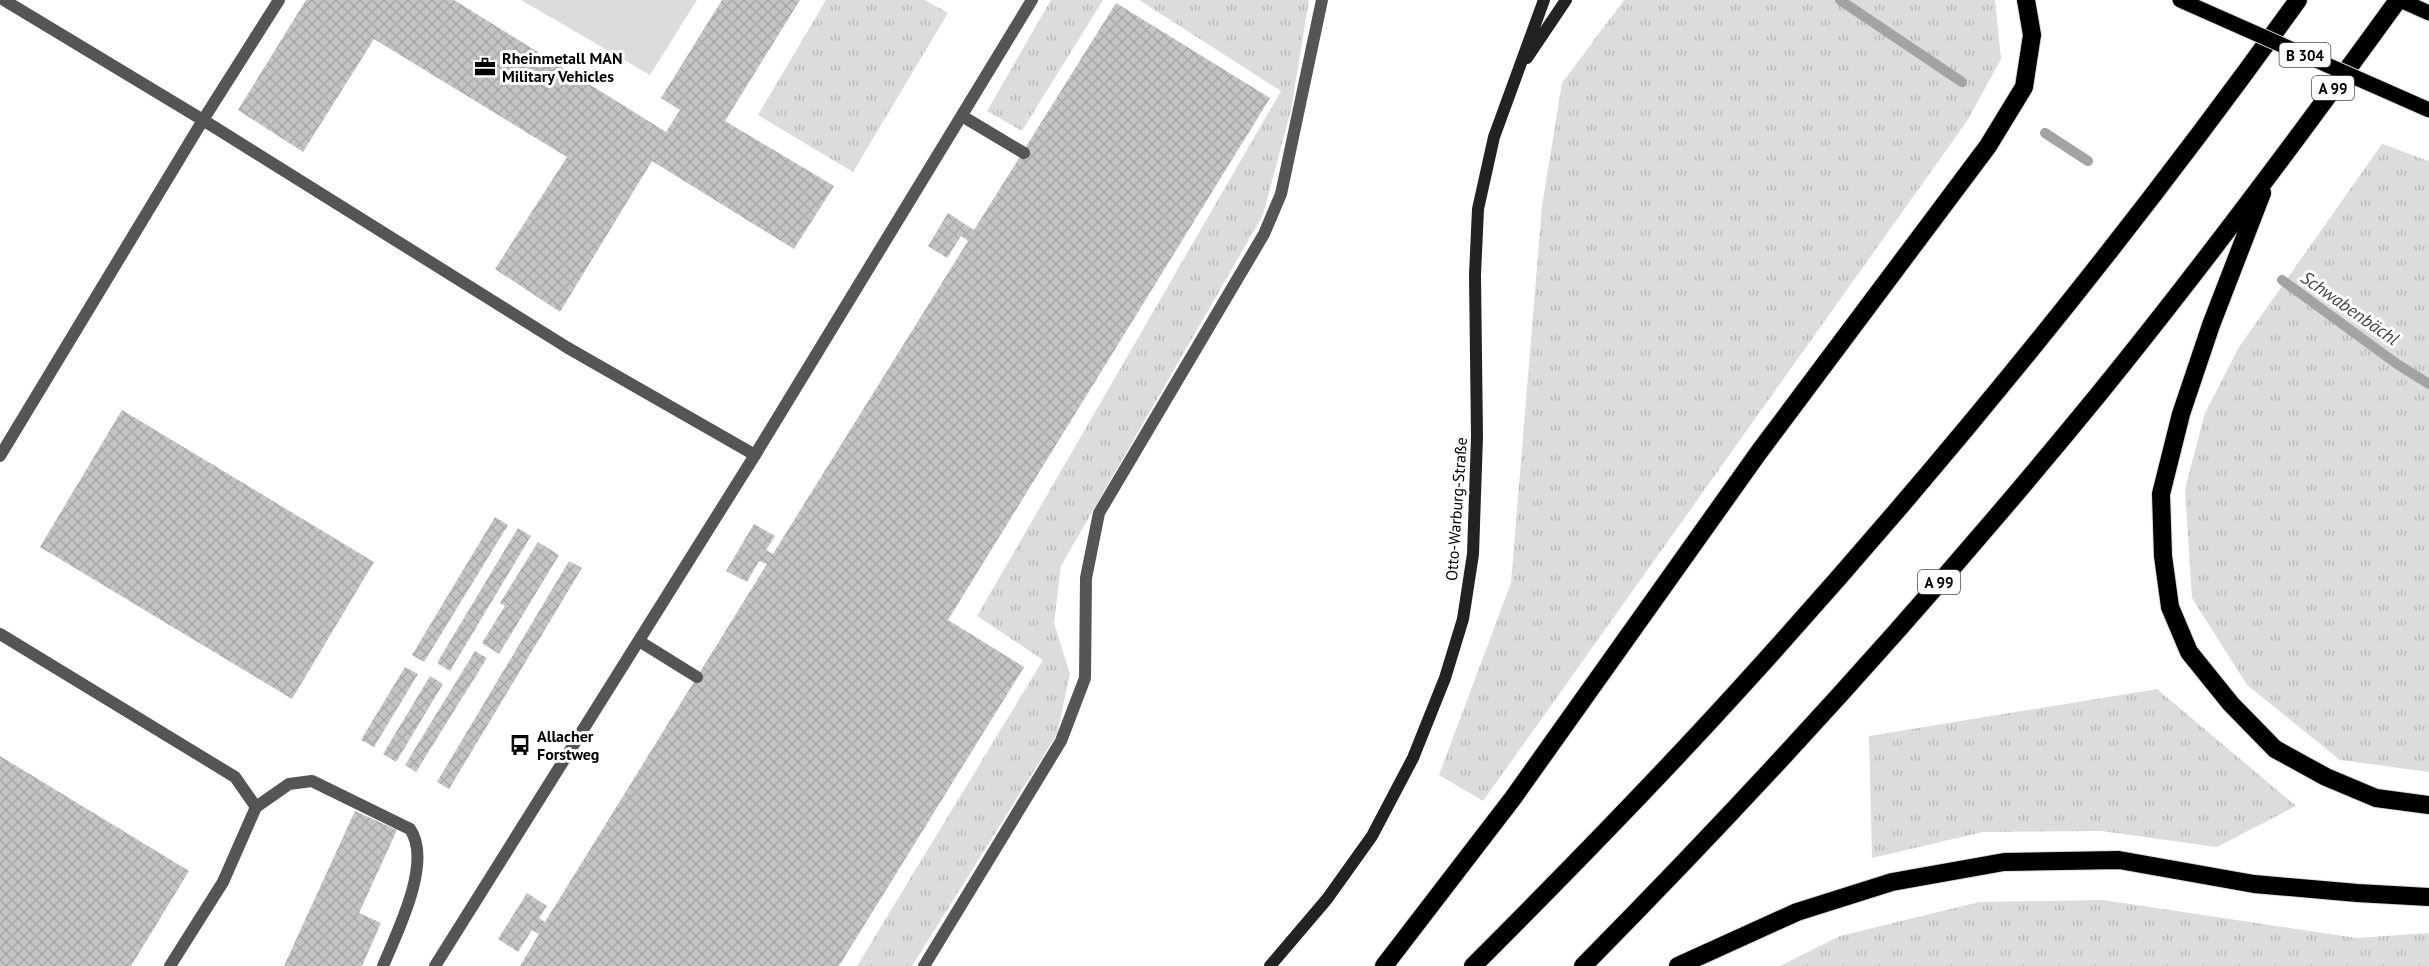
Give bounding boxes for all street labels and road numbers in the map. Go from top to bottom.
road number: B 304 [2280,43,2330,67]
road number: A 99 [2312,76,2354,100]
street label: Otto-Warburg-Straße [1441,437,1471,581]
road number: A 99 [1918,570,1960,594]

